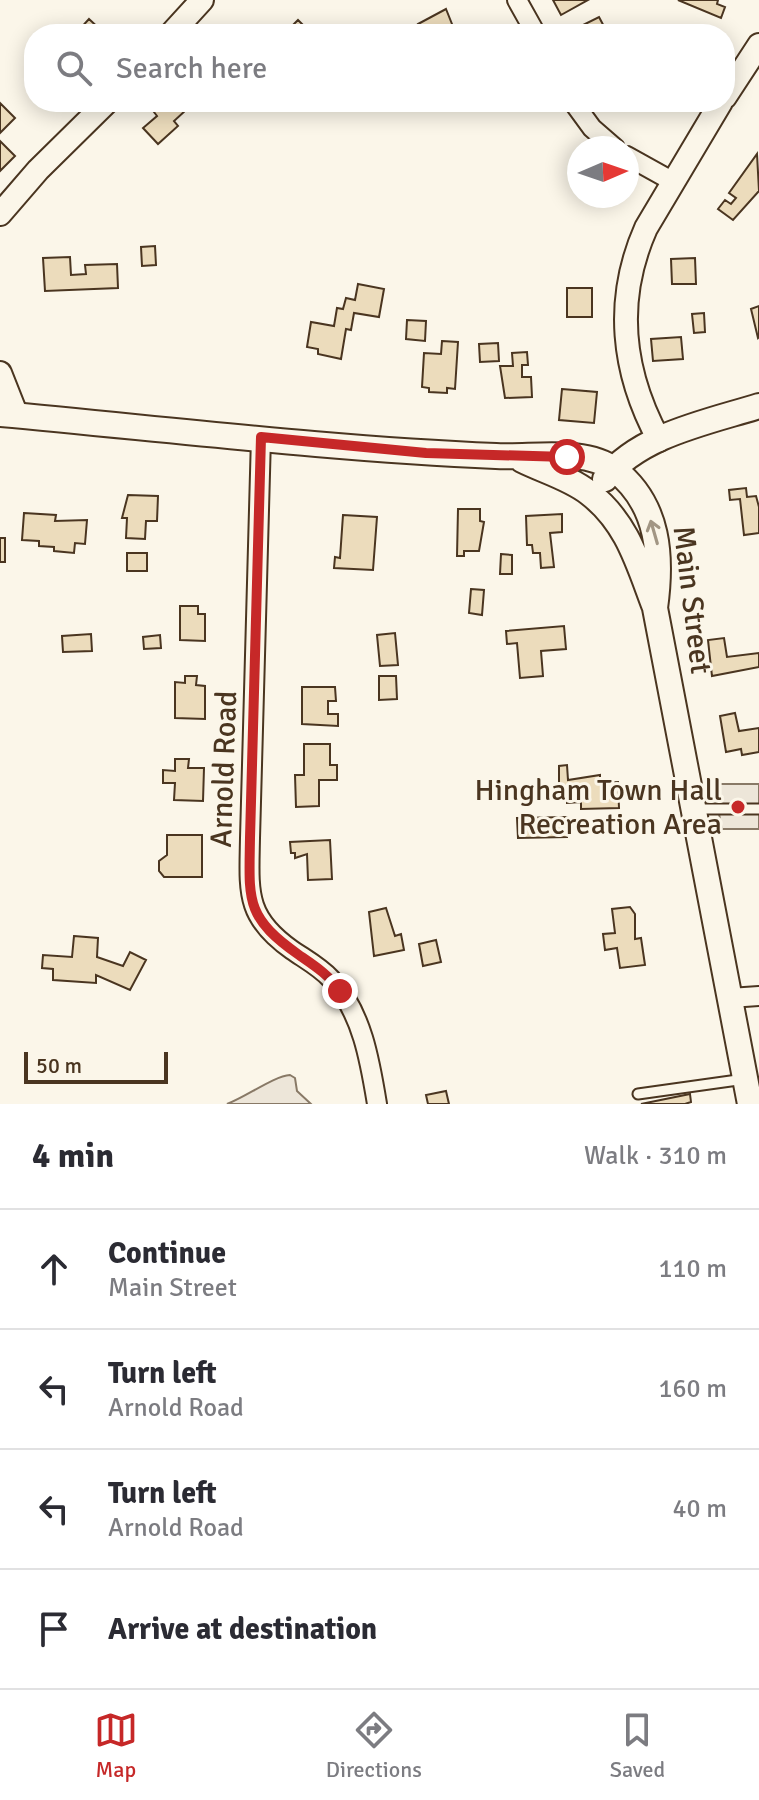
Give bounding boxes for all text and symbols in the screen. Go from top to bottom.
search box [24,24,735,112]
icon: search [52,46,96,90]
text: Search here [116,50,267,87]
north arrow [567,136,639,208]
route start [549,439,585,475]
one-way arrow [646,520,661,546]
street label: Main Street [665,524,719,676]
street label: Arnold Road [203,690,245,848]
place label: Hingham Town Hall Recreation Area [474,772,722,843]
marker: Hingham Town Hall Recreation Area [729,798,747,816]
route end [322,973,358,1009]
scale bar [24,1048,168,1084]
text: 50 m [36,1052,82,1079]
text: 4 min [32,1135,114,1177]
text: Walk · 310 m [584,1140,727,1172]
text: Continue [108,1235,226,1272]
icon: ahead [32,1247,76,1291]
text: 110 m [658,1253,727,1285]
text: Main Street [108,1272,237,1304]
text: Turn left [108,1355,217,1392]
icon: left [32,1367,76,1411]
text: 160 m [658,1373,727,1405]
text: Arnold Road [108,1392,244,1424]
text: Turn left [108,1475,217,1512]
icon: left [32,1487,76,1531]
text: 40 m [672,1493,727,1525]
text: Arnold Road [108,1512,244,1544]
icon: arrive [32,1607,76,1651]
text: Arrive at destination [108,1611,377,1648]
tab: Map [94,1708,138,1783]
tab: Directions [326,1708,422,1783]
tab: Saved [610,1708,665,1783]

